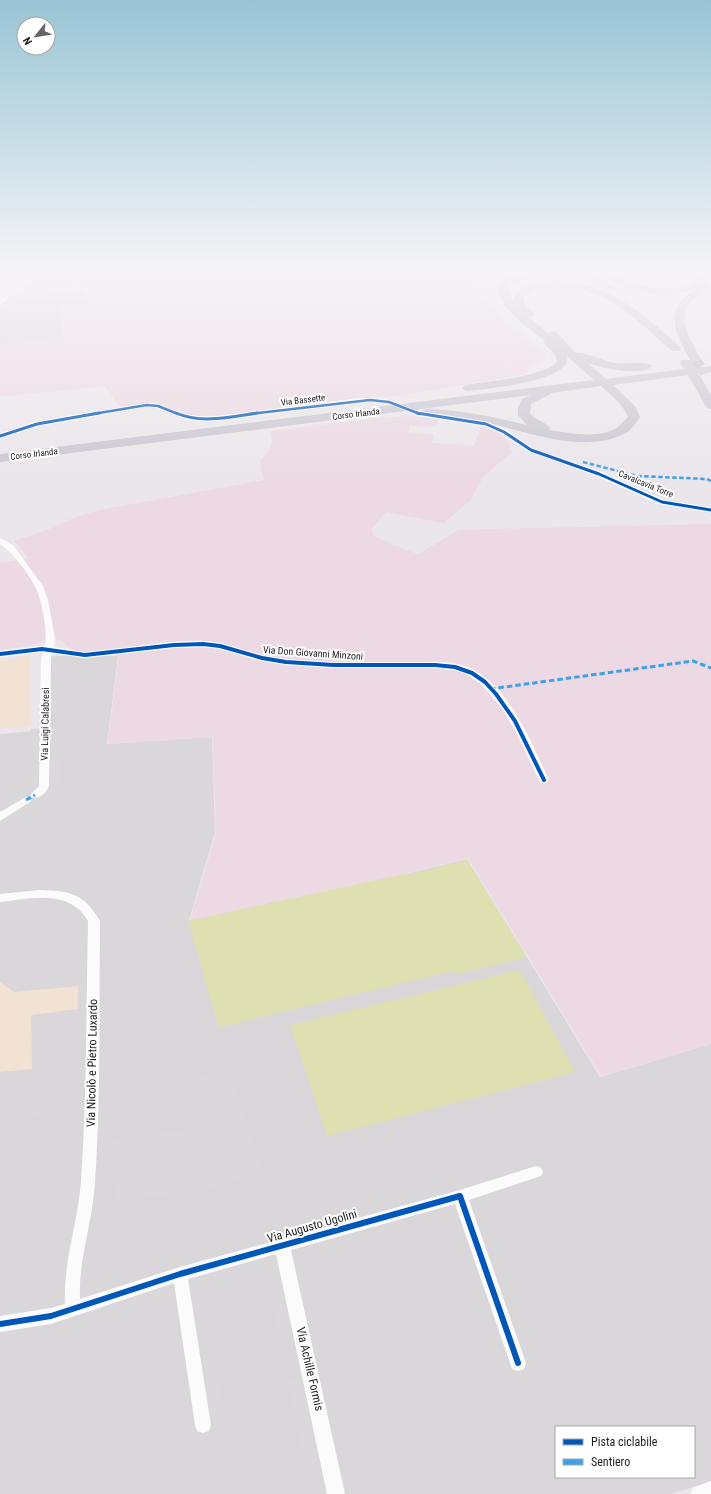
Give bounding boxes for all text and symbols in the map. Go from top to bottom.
north arrow [16,16,56,56]
text: N [20,34,35,47]
street label: Via Bassette [280,392,326,408]
street label: Corso Irlanda [332,406,380,422]
street label: Corso Irlanda [10,446,58,462]
street label: Cavalcavia Torre [617,468,675,500]
street label: Via Don Giovanni Minzoni [263,644,363,662]
street label: Via Luigi Calabresi [39,687,51,761]
street label: Via Nicolò e Pietro Luxardo [84,999,100,1127]
street label: Via Augusto Ugolini [265,1206,359,1246]
street label: Via Achille Formis [294,1326,326,1412]
legend [555,1426,695,1478]
text: Pista ciclabile [591,1435,658,1449]
text: Sentiero [591,1455,630,1469]

